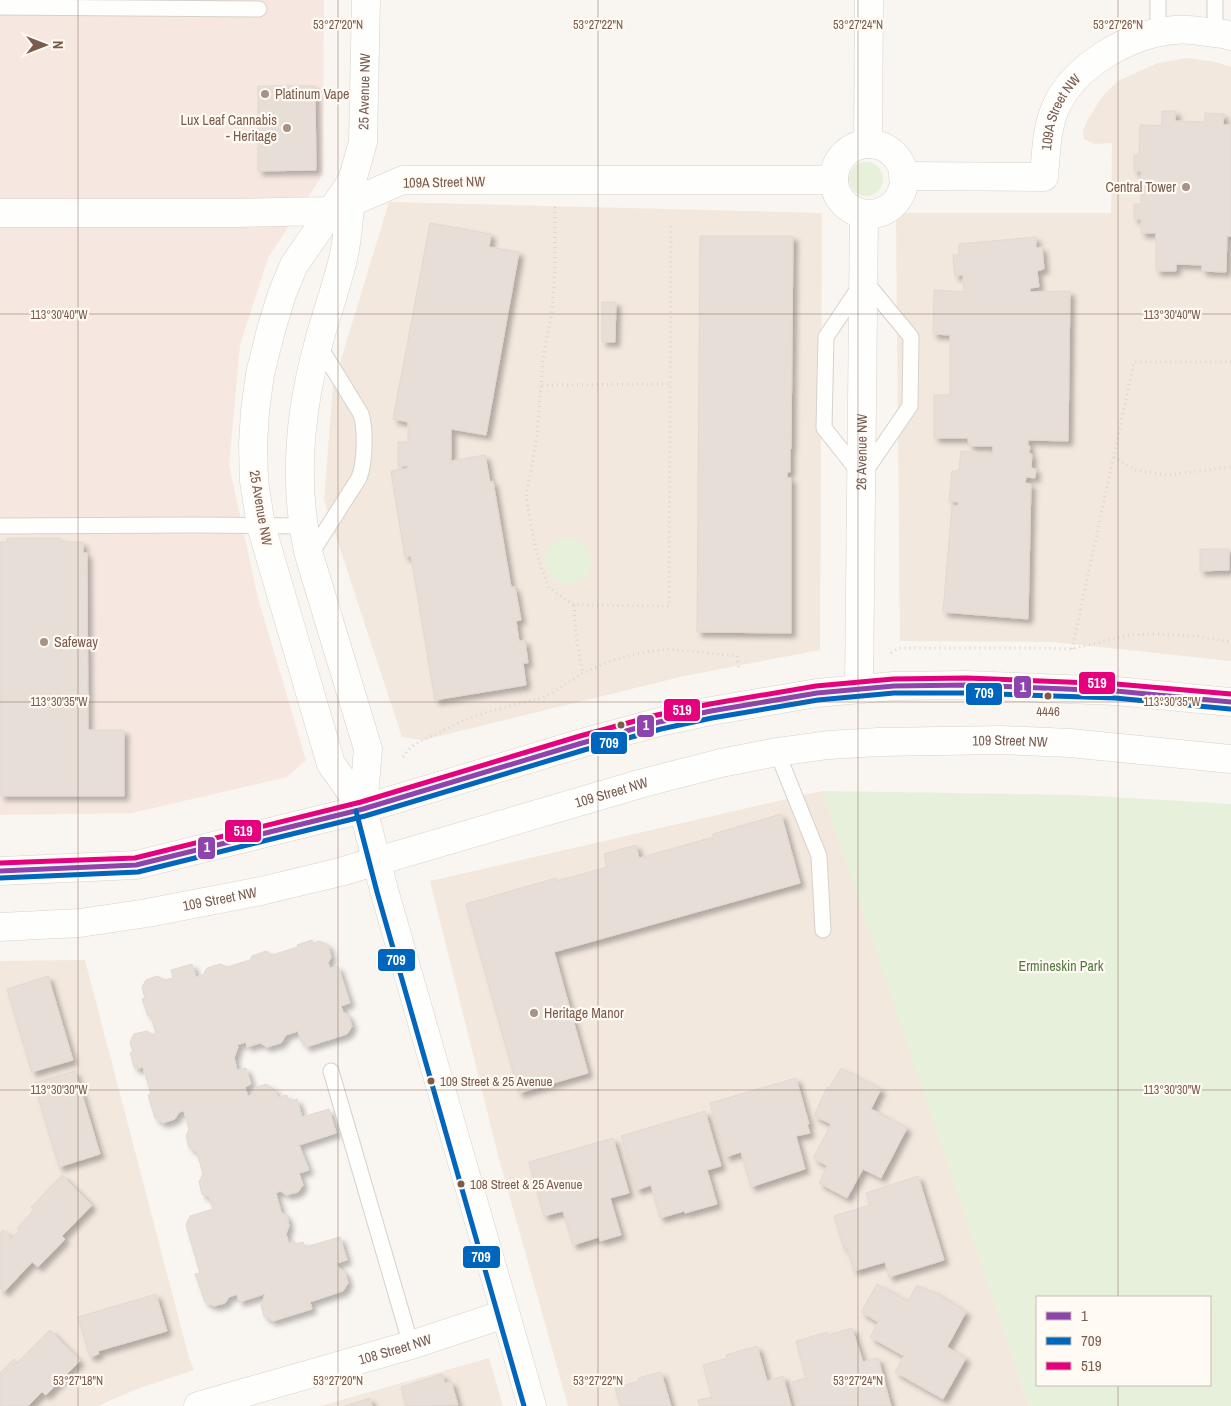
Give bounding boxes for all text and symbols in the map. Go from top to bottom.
text: 53°27'20"N [313,17,363,33]
text: 53°27'22"N [573,17,623,33]
text: 53°27'24"N [833,17,883,33]
text: 53°27'26"N [1093,17,1143,33]
north arrow [20,20,70,70]
text: N [49,41,67,49]
street label: 25 Avenue NW [354,53,374,130]
street label: 109A Street NW [1037,70,1084,151]
place label: Platinum Vape [275,85,349,103]
marker: Platinum Vape [259,88,271,100]
place label: Lux Leaf Cannabis - Heritage [181,111,277,145]
marker: Lux Leaf Cannabis - Heritage [281,122,293,134]
street label: 109A Street NW [403,172,485,192]
place label: Central Tower [1105,178,1176,196]
marker: Central Tower [1180,181,1192,193]
text: 113°30'40"W [30,307,88,323]
text: 113°30'40"W [1143,307,1201,323]
street label: 26 Avenue NW [852,414,871,490]
street label: 25 Avenue NW [246,469,277,547]
place label: Safeway [54,633,98,651]
marker: Safeway [38,636,50,648]
line badge: 519 [1078,671,1116,695]
text: 519 [1087,674,1107,692]
line badge: 1 [1013,675,1032,699]
text: 1 [1020,678,1027,696]
line badge: 709 [965,682,1003,706]
text: 709 [974,684,994,702]
marker: 4446 [1043,691,1053,701]
text: 113°30'35"W [30,694,88,710]
text: 113°30'35"W [1143,694,1201,710]
line badge: 519 [663,698,701,722]
text: 519 [672,701,692,719]
place label: 4446 [1036,703,1060,720]
line badge: 1 [636,714,655,738]
text: 1 [643,716,650,734]
unlabelled marker [616,720,626,730]
line badge: 709 [590,731,628,755]
street label: 109 Street NW [972,731,1048,751]
text: 709 [599,734,619,752]
street label: 109 Street NW [573,773,650,812]
line badge: 519 [224,819,262,843]
text: 519 [233,822,253,840]
line badge: 1 [197,836,216,860]
text: 1 [204,838,211,856]
street label: 109 Street NW [181,883,259,915]
line badge: 709 [377,948,416,972]
text: 709 [386,951,406,969]
park label: Ermineskin Park [1019,957,1104,975]
place label: Heritage Manor [544,1004,624,1022]
marker: Heritage Manor [528,1007,540,1019]
place label: 109 Street & 25 Avenue [440,1073,553,1090]
marker: 109 Street & 25 Avenue [426,1076,436,1086]
text: 113°30'30"W [30,1082,88,1098]
text: 113°30'30"W [1143,1082,1201,1098]
place label: 108 Street & 25 Avenue [470,1176,583,1193]
marker: 108 Street & 25 Avenue [456,1179,466,1189]
line badge: 709 [462,1245,501,1269]
text: 709 [471,1248,491,1266]
legend [1036,1296,1211,1386]
text: 1 [1081,1305,1088,1326]
street label: 108 Street NW [356,1330,434,1369]
text: 709 [1081,1330,1102,1351]
text: 519 [1081,1355,1102,1376]
text: 53°27'18"N [53,1373,103,1389]
text: 53°27'20"N [313,1373,363,1389]
text: 53°27'22"N [573,1373,623,1389]
text: 53°27'24"N [833,1373,883,1389]

